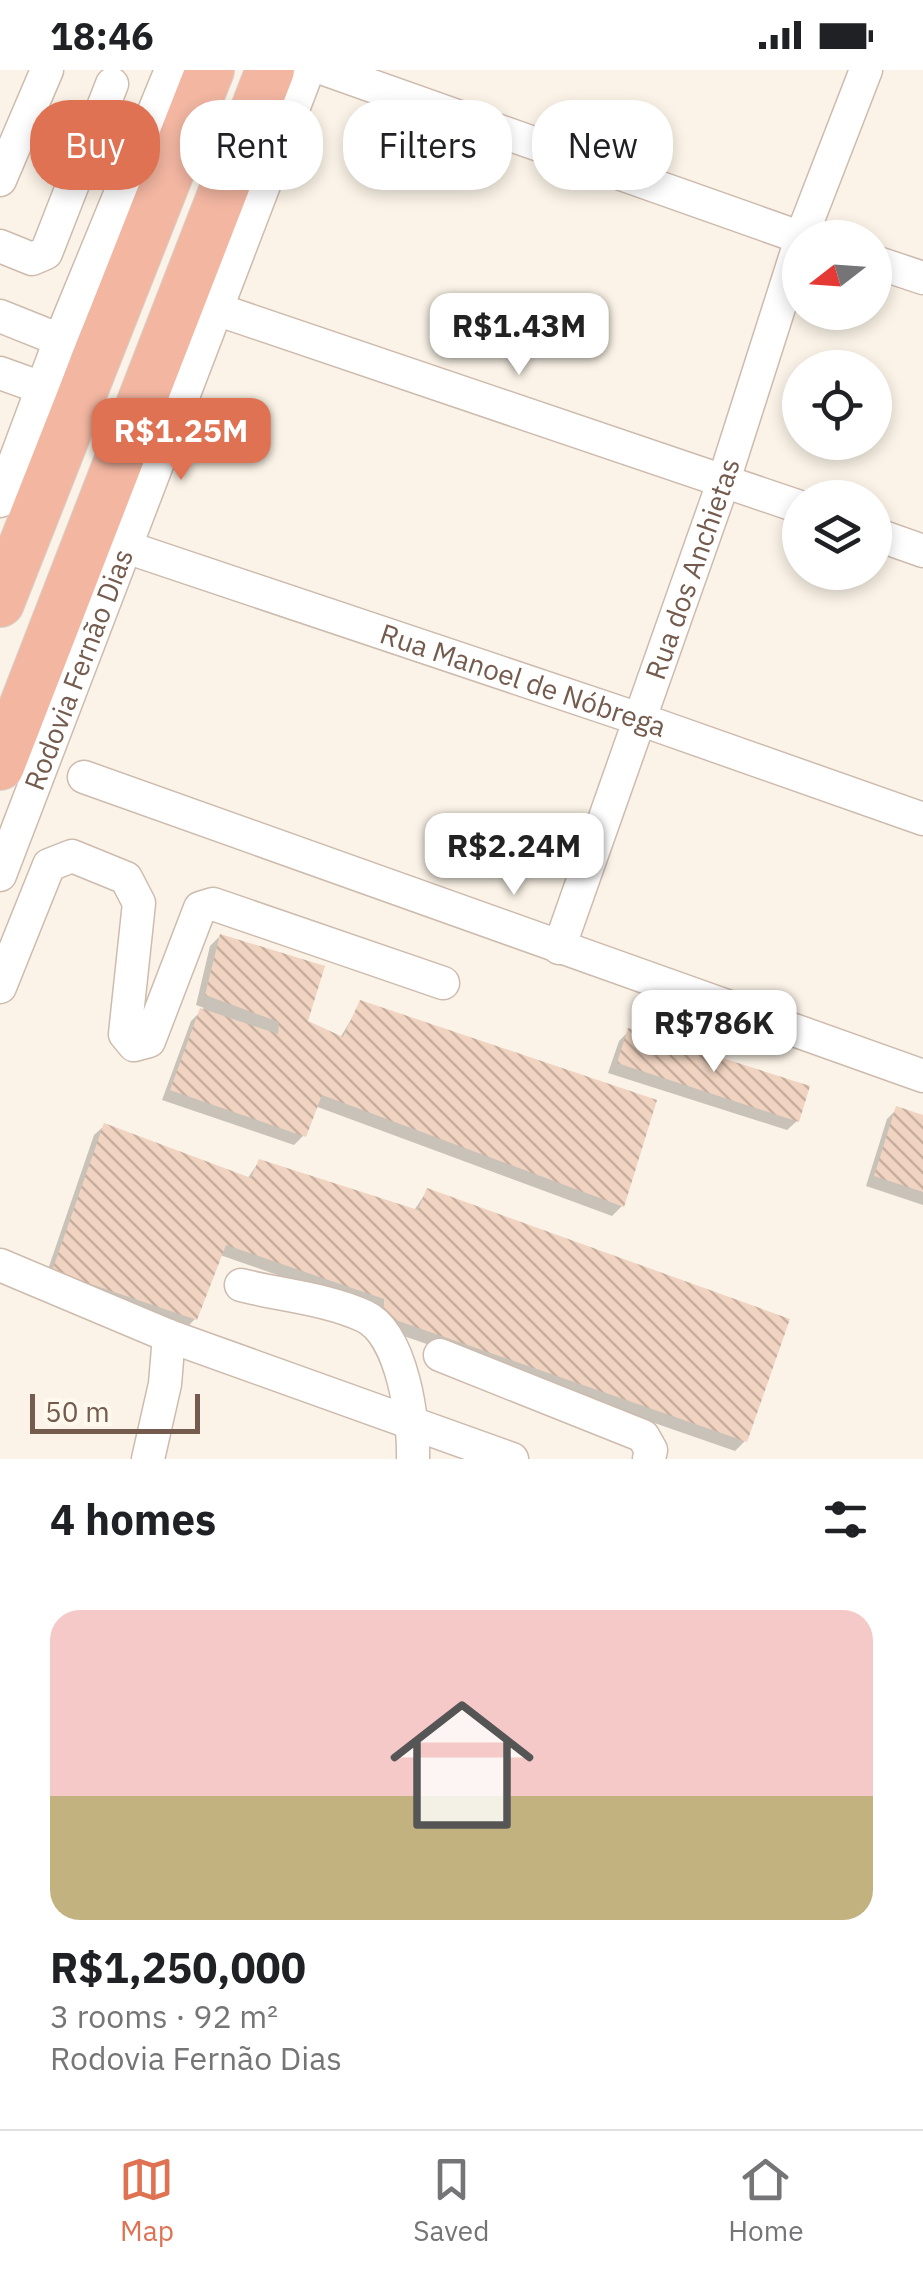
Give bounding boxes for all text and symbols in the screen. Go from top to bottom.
text: 18:46 [50,11,154,60]
chip: Buy [30,100,160,190]
chip: Rent [180,100,323,190]
chip: Filters [343,100,512,190]
chip: New [532,100,673,190]
north arrow [782,220,892,330]
map controls [782,220,892,590]
pin: R$1.43M [427,293,611,378]
text: R$1.43M [452,304,586,346]
button: locate [782,350,892,460]
pin: R$1.25M [89,398,273,483]
text: R$1.25M [114,409,248,451]
street label: Rua dos Anchietas [636,453,748,684]
button: layers [782,480,892,590]
street label: Rodovia Fernão Dias [15,543,141,795]
street label: Rua Manoel de Nóbrega [375,615,671,745]
pin: R$2.24M [422,813,606,898]
text: R$2.24M [447,824,581,866]
pin: R$786K [633,990,795,1075]
text: R$786K [654,1001,774,1043]
scale bar [30,1389,200,1434]
text: 50 m [45,1393,110,1430]
text: 4 homes [50,1492,216,1547]
icon: filters [818,1492,873,1547]
icon: home [372,1675,552,1855]
text: R$1,250,000 [50,1940,306,1995]
text: 3 rooms · 92 m² [50,1995,278,2037]
text: Rodovia Fernão Dias [50,2037,342,2079]
tab: Map [119,2152,174,2249]
tab: Saved [413,2152,489,2249]
tab: Home [728,2152,804,2249]

